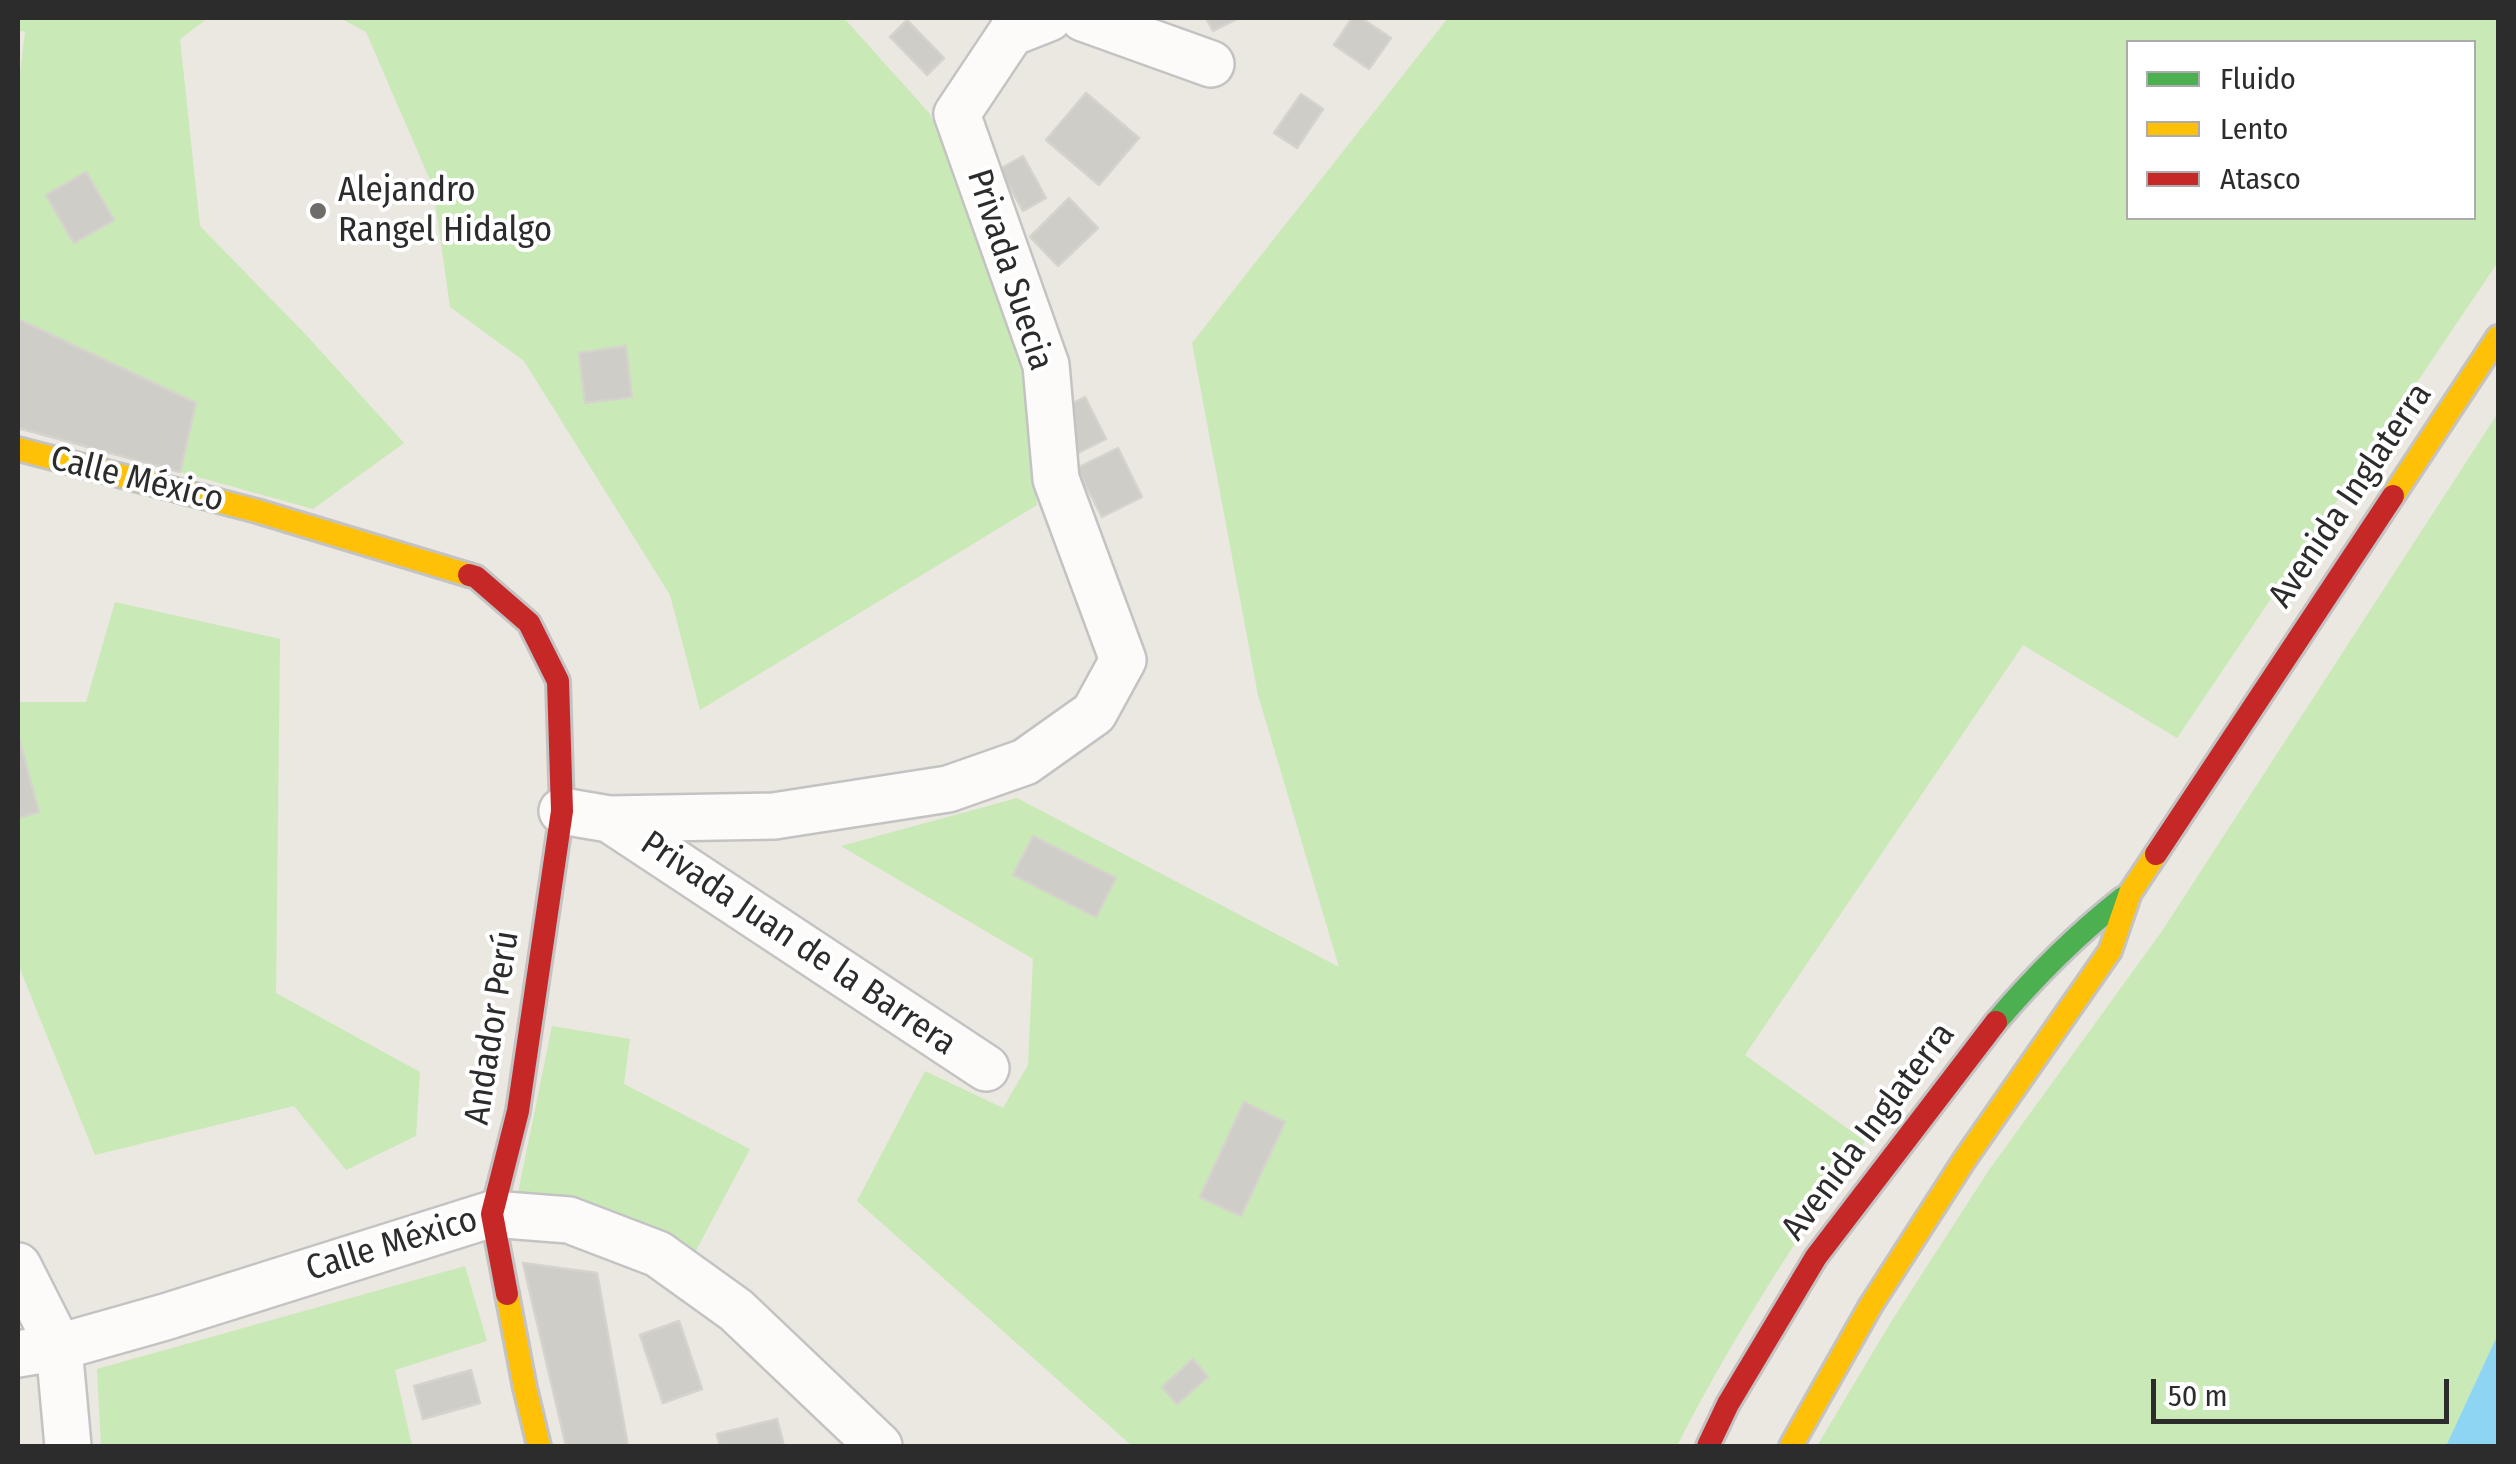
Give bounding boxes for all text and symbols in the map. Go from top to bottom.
legend [2126,40,2476,220]
text: Fluido [2220,61,2296,97]
text: Lento [2220,111,2288,147]
text: Atasco [2220,161,2301,197]
street label: Privada Suecia [957,164,1061,376]
place label: Alejandro Rangel Hidalgo [338,170,552,252]
marker: Alejandro Rangel Hidalgo [307,200,329,222]
street label: Avenida Inglaterra [2260,376,2442,616]
street label: Calle México [46,438,228,522]
street label: Privada Juan de la Barrera [633,823,963,1065]
street label: Andador Perú [457,928,529,1128]
street label: Avenida Inglaterra [1774,1015,1964,1249]
street label: Calle México [301,1199,483,1291]
scale bar [2156,1359,2454,1421]
text: 50 m [2168,1378,2228,1414]

